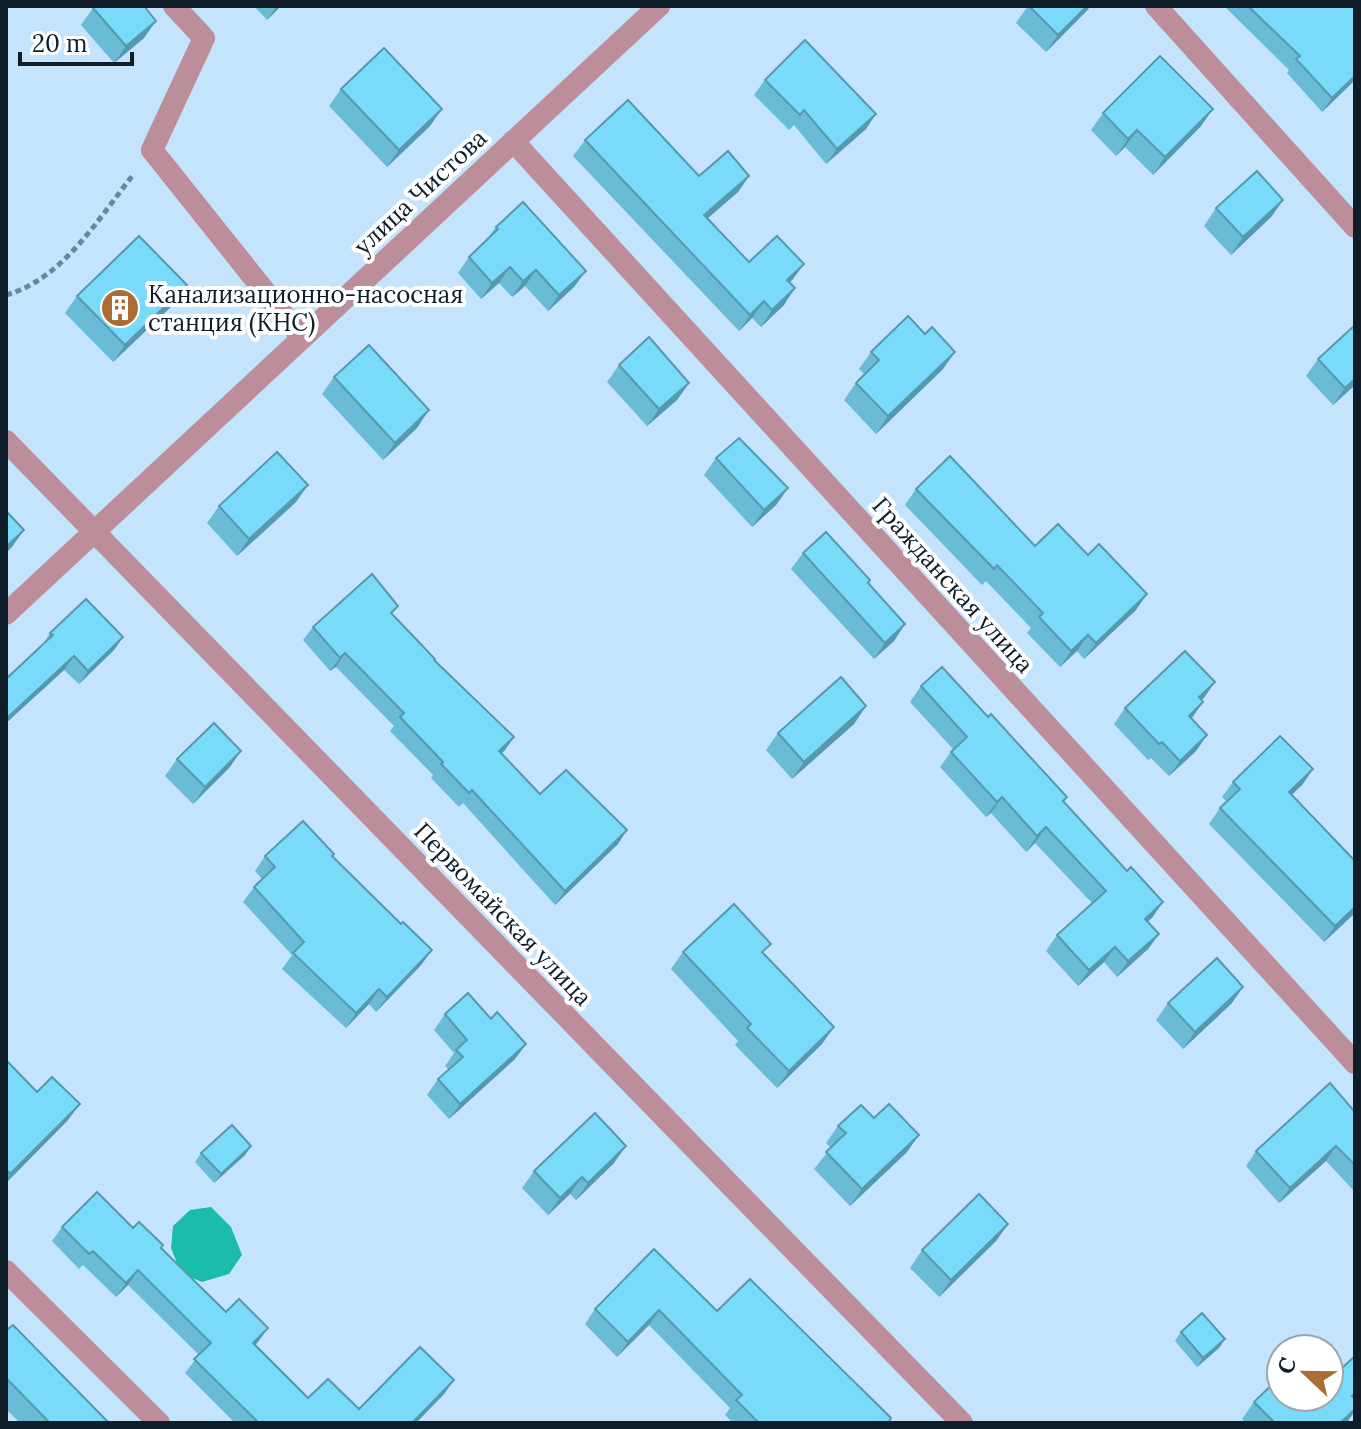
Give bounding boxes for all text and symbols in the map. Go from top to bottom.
scale bar [20,16,132,66]
text: 20 m [32,28,88,59]
street label: улица Чистова [347,122,493,262]
place label: Канализационно-насосная станция (КНС) [148,279,463,338]
building icon: Канализационно-насосная станция (КНС) [99,287,141,329]
street label: Гражданская улица [866,491,1040,679]
street label: Первомайская улица [407,816,599,1012]
north arrow [1265,1333,1345,1413]
text: С [1271,1353,1302,1378]

